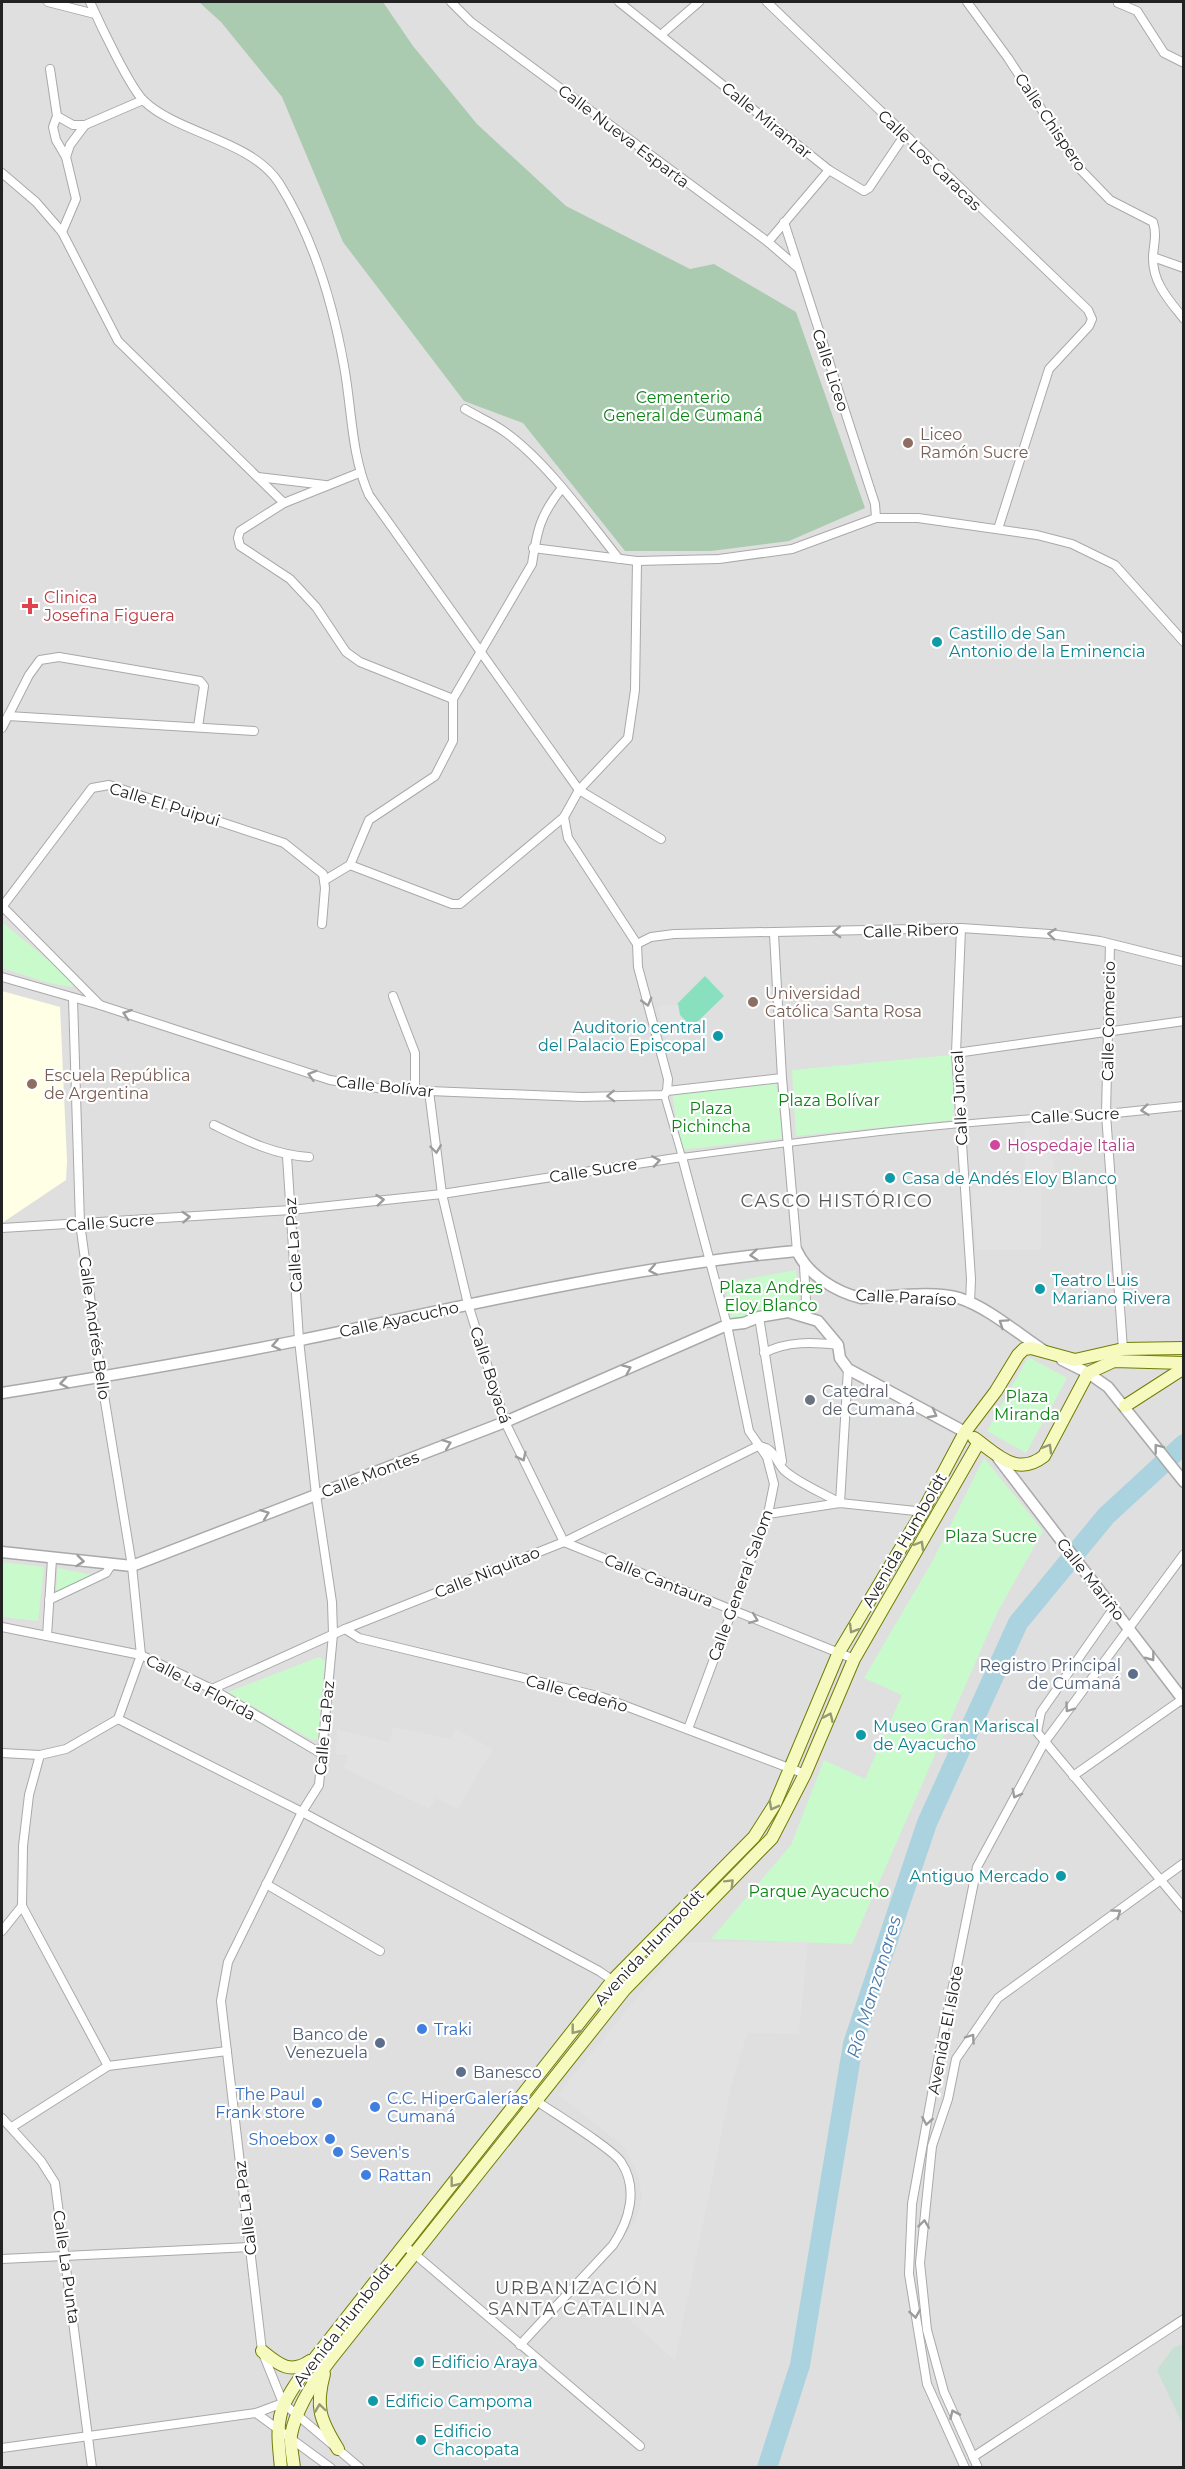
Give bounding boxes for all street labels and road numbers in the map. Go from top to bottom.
street label: Calle Chispero [1011,70,1090,175]
street label: Calle Miramar [718,78,816,163]
street label: Calle Nueva Esparta [554,81,693,192]
street label: Calle Los Caracas [874,106,986,215]
street label: Calle Liceo [808,327,853,414]
street label: Calle El Puipui [107,779,223,830]
street label: Calle Ribero [863,919,959,942]
street label: Calle Comercio [1098,961,1119,1081]
street label: Calle Juncal [948,1050,971,1146]
street label: Calle Bolívar [335,1072,435,1101]
street label: Calle Sucre [1030,1104,1120,1127]
street label: Calle Sucre [548,1154,638,1187]
street label: Calle La Paz [281,1197,306,1293]
street label: Calle Sucre [65,1210,155,1235]
street label: Calle Andrés Bello [75,1255,114,1401]
street label: Calle Paraíso [855,1285,957,1310]
street label: Calle Ayacucho [338,1298,461,1341]
street label: Calle Boyacá [466,1324,515,1426]
street label: Calle Montes [319,1447,422,1502]
street label: Avenida Humboldt [858,1469,951,1611]
street label: Calle General Salom [704,1507,777,1664]
street label: Calle Mariño [1053,1534,1129,1624]
street label: Calle Niquitao [432,1543,543,1602]
street label: Calle Cantaura [601,1550,716,1611]
street label: Calle La Florida [143,1651,259,1724]
street label: Calle Cedeño [524,1671,630,1716]
street label: Calle La Paz [311,1680,338,1776]
street label: Avenida Humboldt [591,1885,708,2009]
street label: Avenida El Islote [924,1964,967,2096]
street label: Calle La Paz [230,2160,261,2256]
street label: Calle La Punta [49,2209,84,2325]
street label: Avenida Humboldt [289,2258,398,2390]

